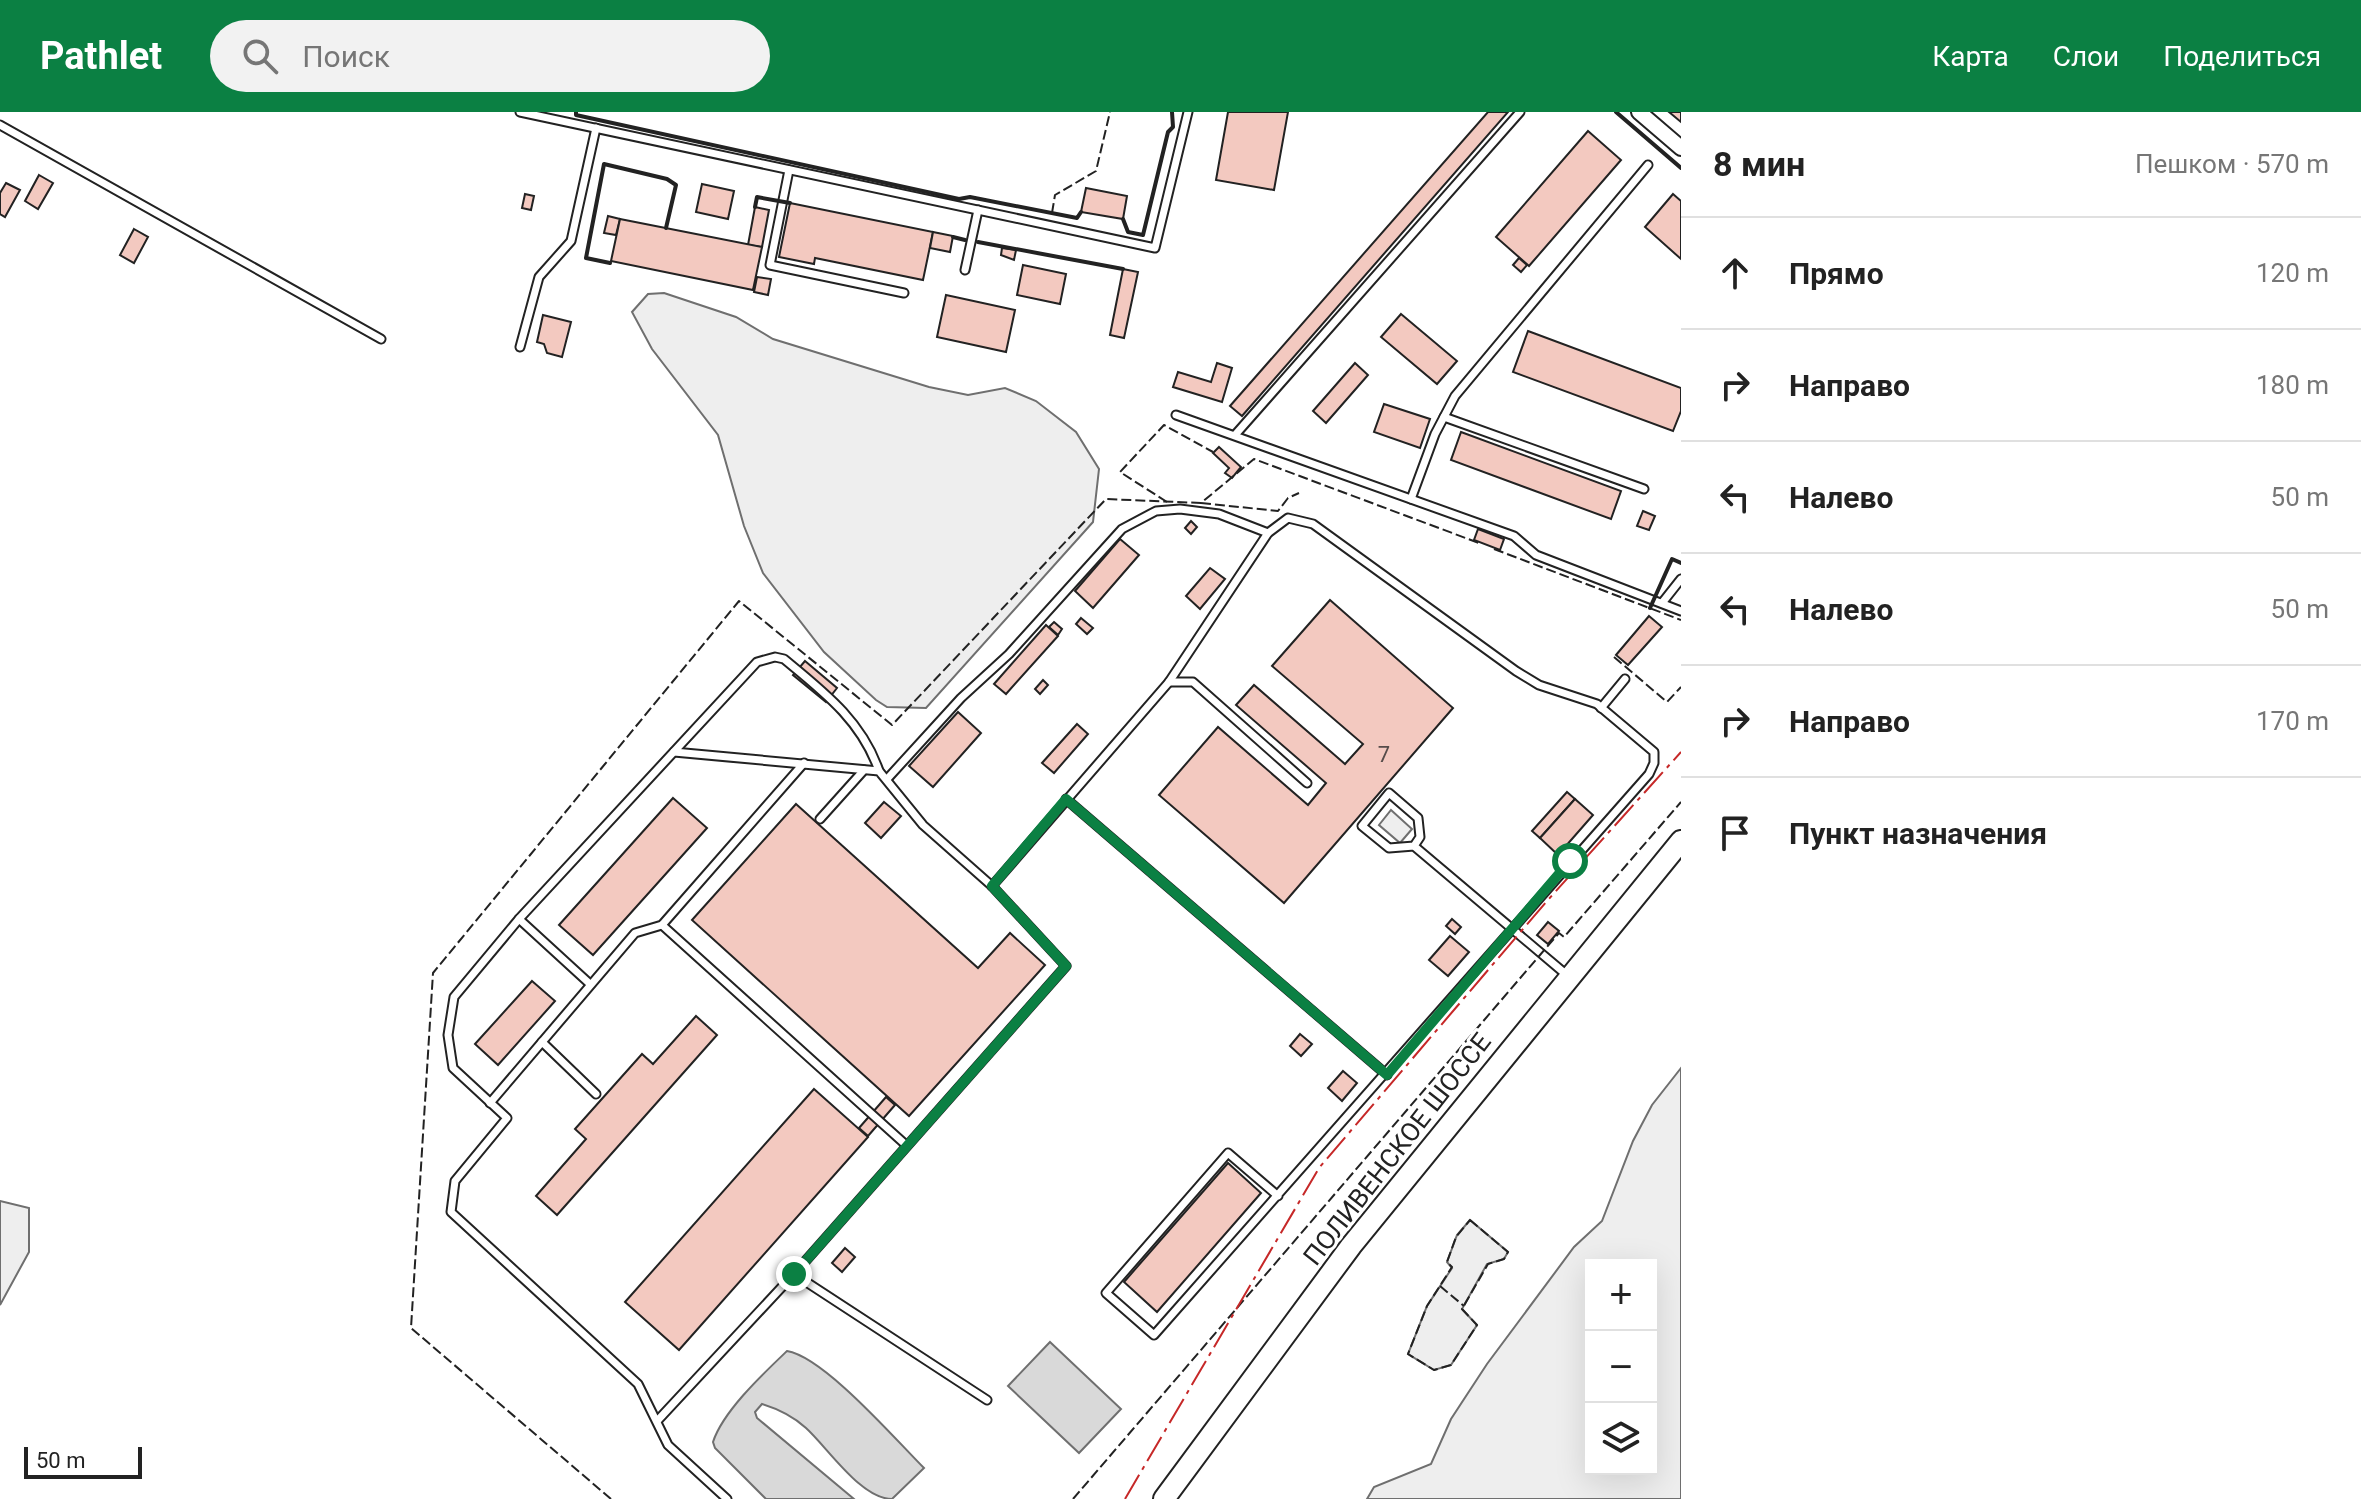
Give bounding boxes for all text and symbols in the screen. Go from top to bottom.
search box [210,20,770,92]
text: Pathlet [40,34,162,78]
icon: search [238,34,282,78]
text: Поиск [302,39,390,74]
text: Карта [1932,40,2009,73]
text: Слои [2053,40,2119,73]
text: Поделиться [2163,40,2321,73]
text: 8 мин [1713,144,1805,184]
text: Пешком · 570 m [2135,149,2329,179]
icon: ahead [1713,251,1757,295]
text: Прямо [1789,256,1884,291]
text: 120 m [2256,258,2329,288]
icon: right [1713,363,1757,407]
text: Направо [1789,368,1910,403]
text: 180 m [2256,370,2329,400]
icon: left [1713,475,1757,519]
text: Налево [1789,480,1893,515]
text: 50 m [2271,482,2329,512]
icon: left [1713,587,1757,631]
text: Налево [1789,592,1893,627]
text: 50 m [2271,594,2329,624]
icon: right [1713,699,1757,743]
text: Направо [1789,704,1910,739]
text: 170 m [2256,706,2329,736]
house number: 7 [1378,742,1390,767]
icon: arrive [1713,811,1757,855]
text: Пункт назначения [1789,816,2047,851]
route start [1552,843,1588,879]
street label: ПОЛИВЕНСКОЕ ШОССЕ [1297,1027,1497,1271]
route end [776,1256,812,1292]
map controls [1585,1259,1657,1475]
button: + [1585,1259,1657,1331]
button: − [1585,1331,1657,1403]
button: layers [1585,1403,1657,1475]
scale bar [24,1443,142,1479]
text: 50 m [36,1448,85,1473]

